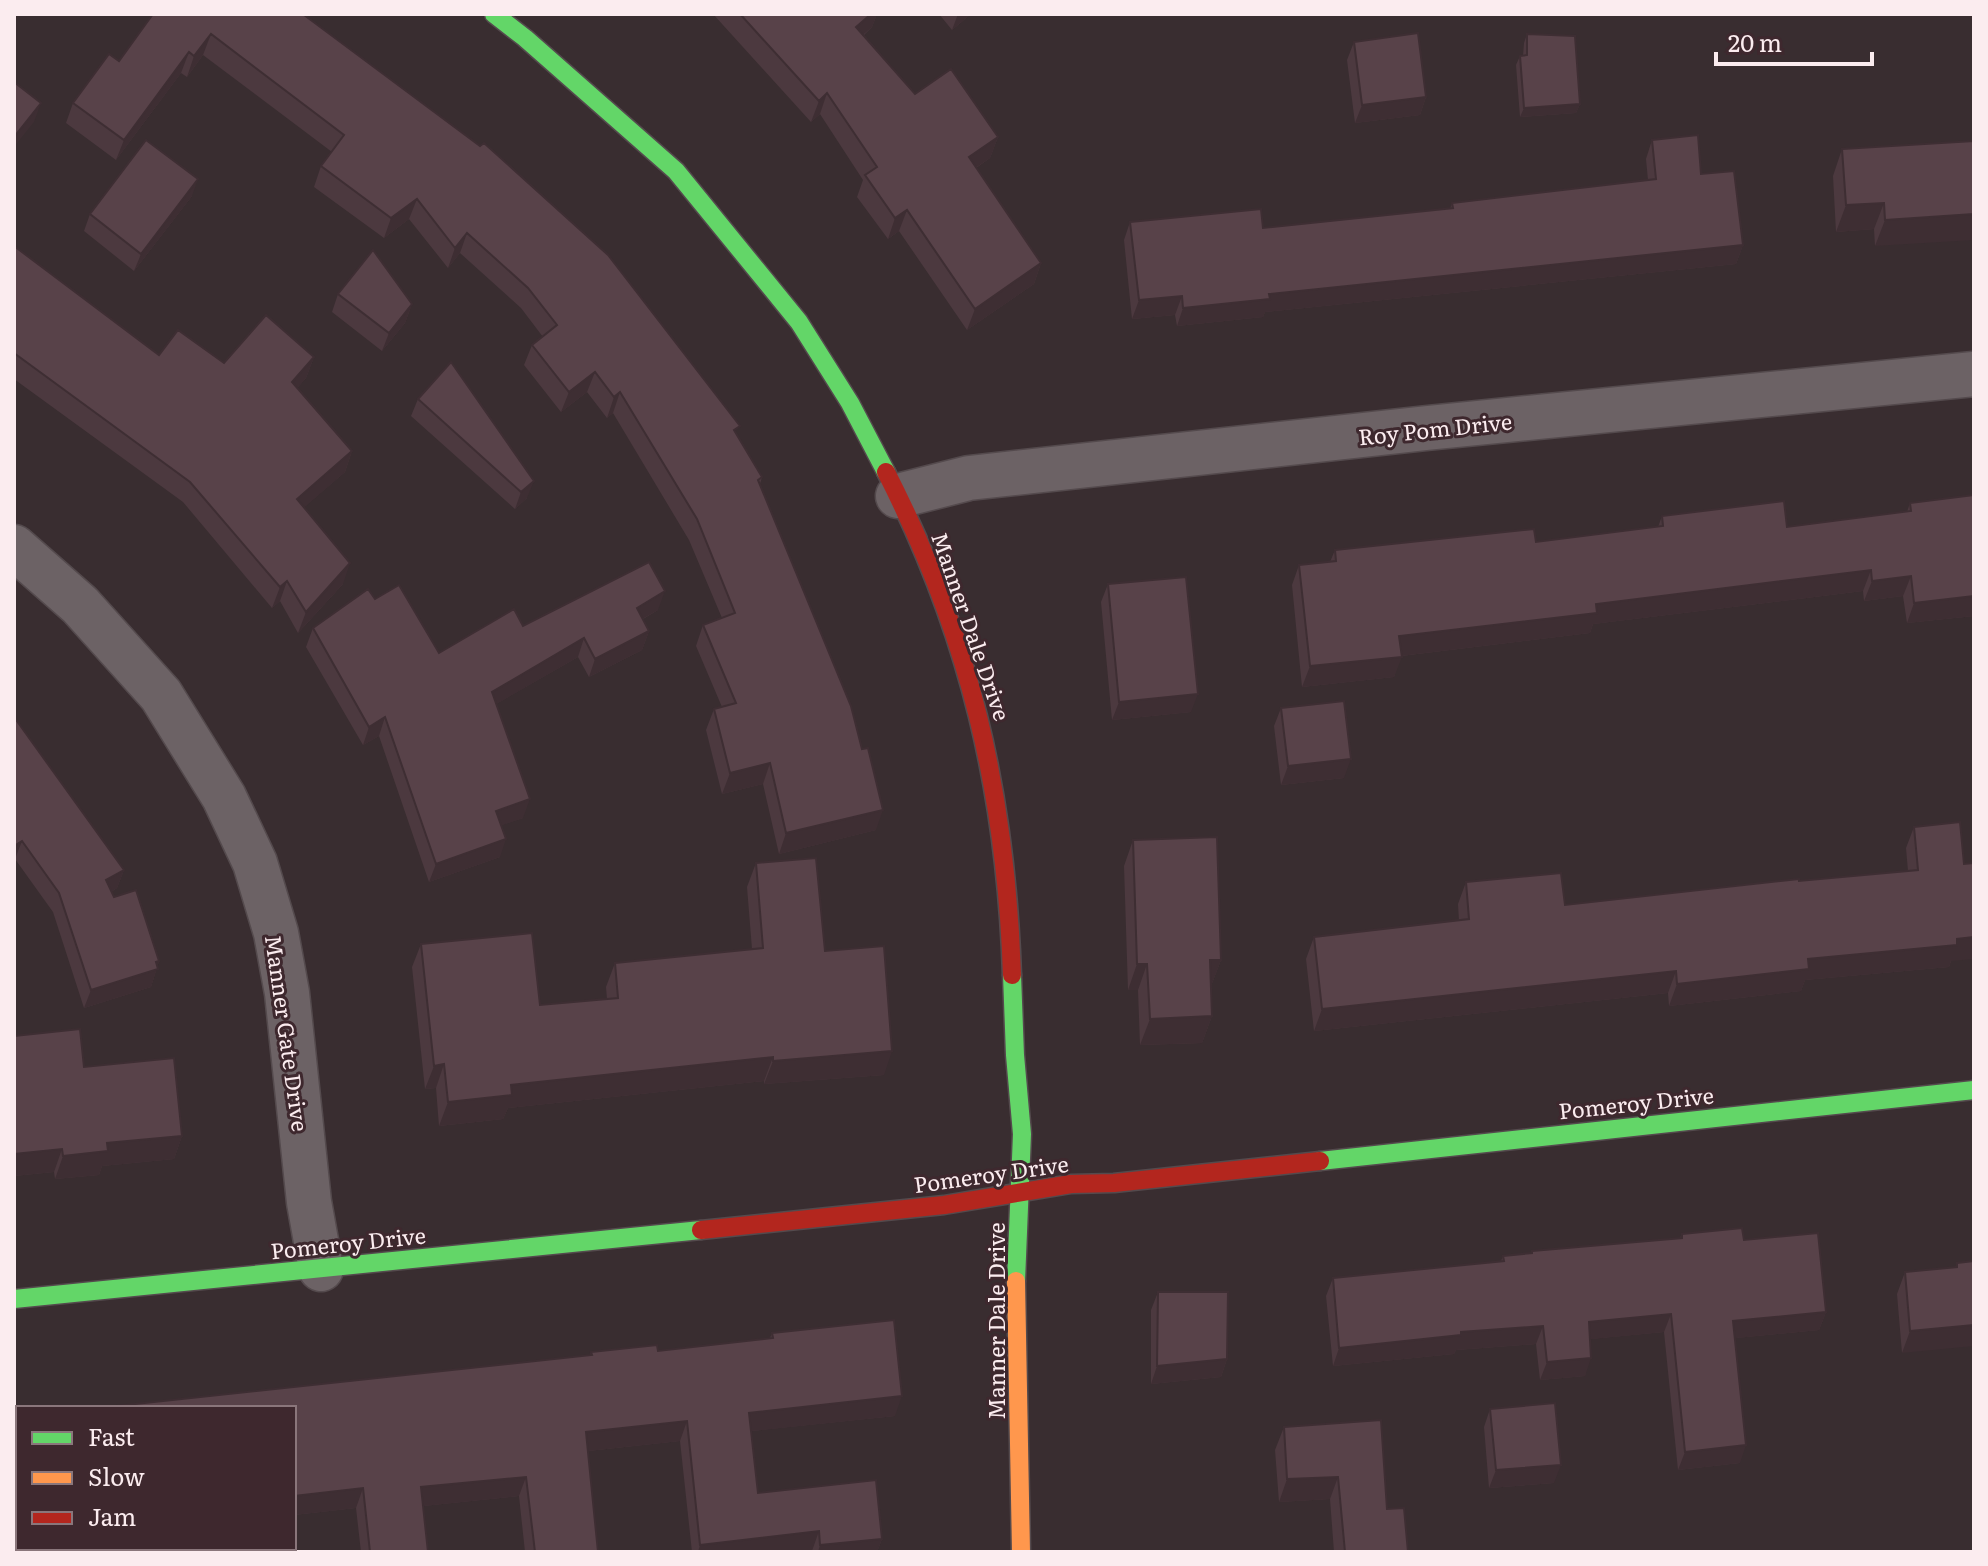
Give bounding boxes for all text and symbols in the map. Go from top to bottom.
scale bar [1716,16,1872,66]
text: 20 m [1728,24,1782,59]
street label: Roy Pom Drive [1357,404,1513,452]
street label: Manner Dale Drive [924,527,1020,725]
street label: Manner Gate Drive [258,933,318,1133]
street label: Pomeroy Drive [1557,1077,1715,1127]
street label: Pomeroy Drive [911,1146,1071,1200]
street label: Pomeroy Drive [269,1217,427,1267]
street label: Manner Dale Drive [979,1222,1012,1420]
legend [16,1406,296,1550]
text: Fast [88,1418,135,1453]
text: Slow [88,1458,145,1493]
text: Jam [88,1498,136,1533]

